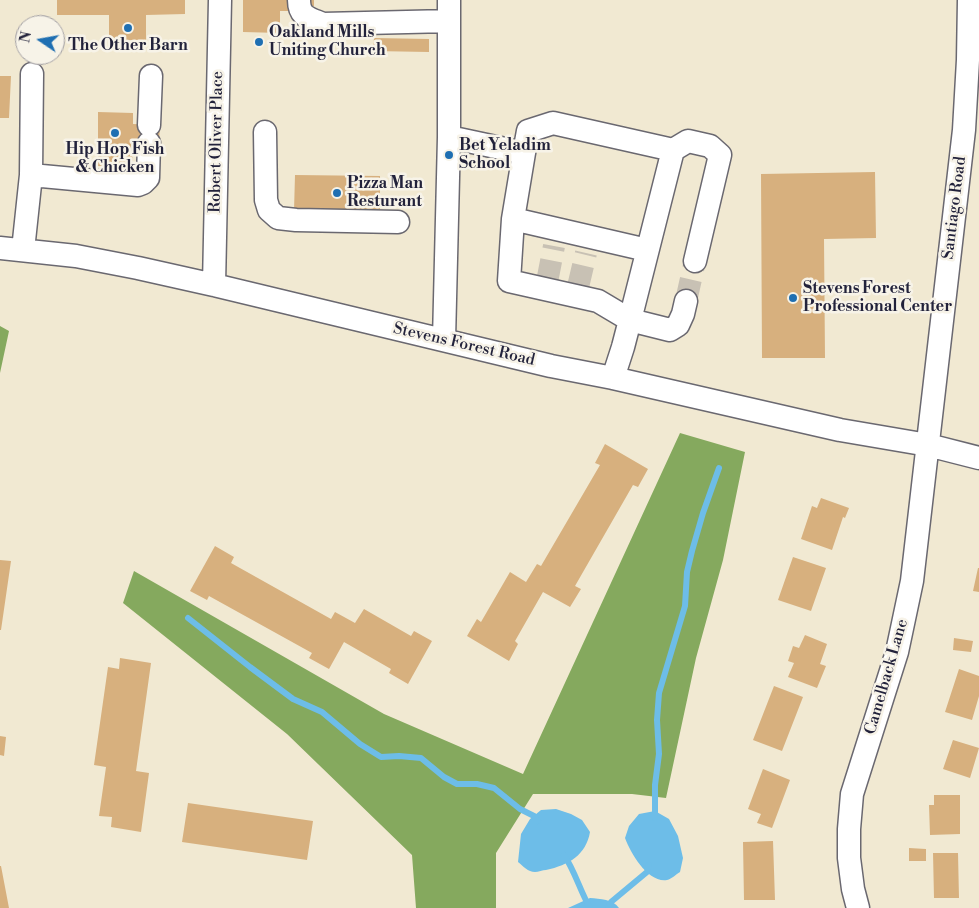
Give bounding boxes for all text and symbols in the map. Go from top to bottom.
north arrow [15,15,65,65]
marker: The Other Barn [122,22,134,34]
place label: Oakland Mills Uniting Church [269,23,386,61]
text: N [16,30,36,44]
place label: The Other Barn [68,36,188,56]
marker: Oakland Mills Uniting Church [253,36,265,48]
street label: Robert Oliver Place [206,71,228,213]
marker: Hip Hop Fish & Chicken [109,127,121,139]
place label: Bet Yeladim School [459,136,551,174]
place label: Hip Hop Fish & Chicken [65,140,165,178]
marker: Bet Yeladim School [443,149,455,161]
street label: Santiago Road [939,155,971,261]
place label: Pizza Man Resturant [347,174,423,212]
marker: Pizza Man Resturant [331,187,343,199]
place label: Stevens Forest Professional Center [803,279,952,317]
marker: Stevens Forest Professional Center [787,292,799,304]
street label: Stevens Forest Road [391,319,537,371]
street label: Camelback Lane [861,617,913,737]

